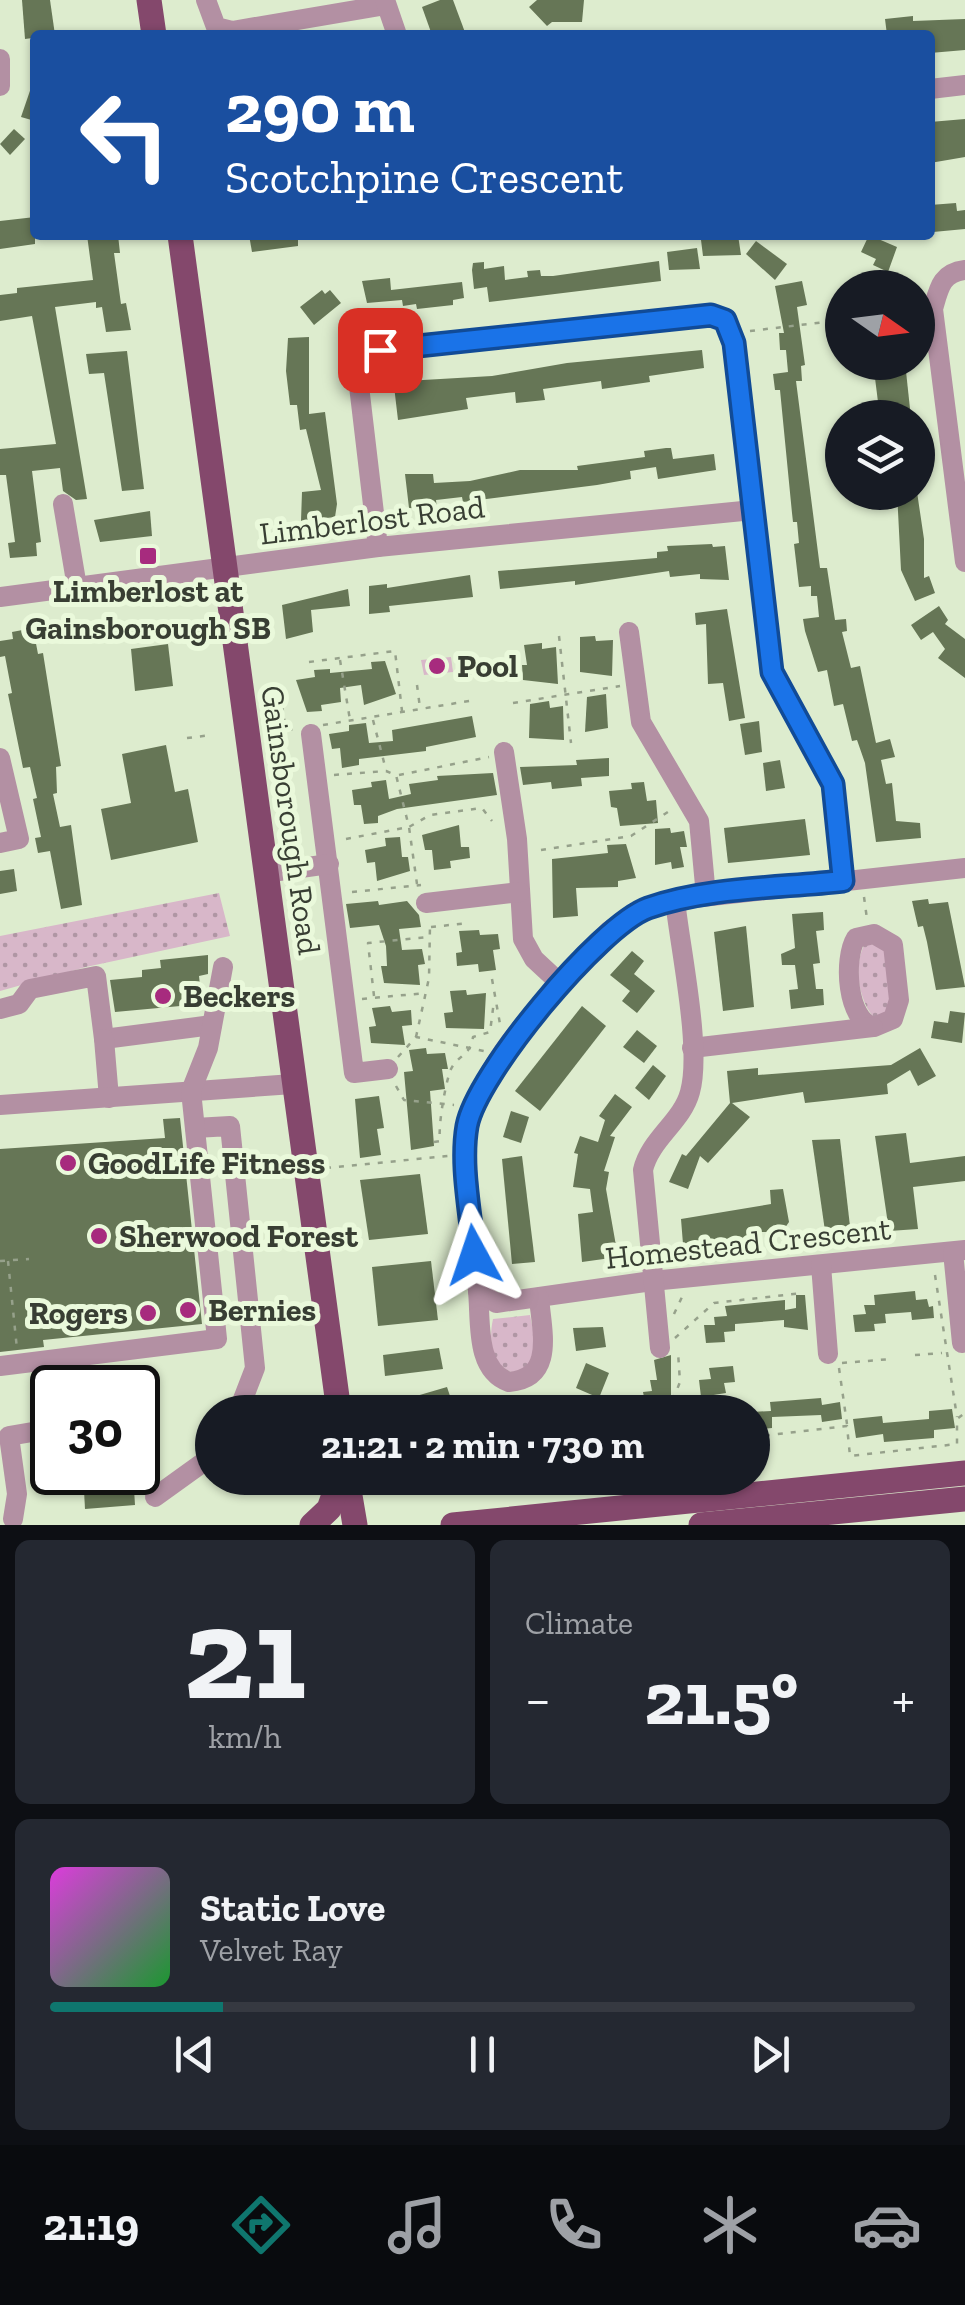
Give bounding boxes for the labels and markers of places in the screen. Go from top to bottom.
pin [338,308,423,393]
marker: Limberlost at Gainsborough SB [137,545,159,567]
place label: Limberlost at Gainsborough SB [25,572,271,647]
place label: Pool [457,647,518,685]
marker: Pool [426,655,448,677]
place label: Beckers [183,977,295,1015]
marker: Beckers [152,985,174,1007]
place label: GoodLife Fitness [88,1144,325,1182]
marker: GoodLife Fitness [57,1152,79,1174]
place label: Sherwood Forest [119,1217,358,1255]
marker: Sherwood Forest [88,1225,110,1247]
place label: Bernies [208,1291,316,1329]
place label: Rogers [29,1294,128,1332]
marker: Bernies [177,1299,199,1321]
marker: Rogers [137,1302,159,1324]

